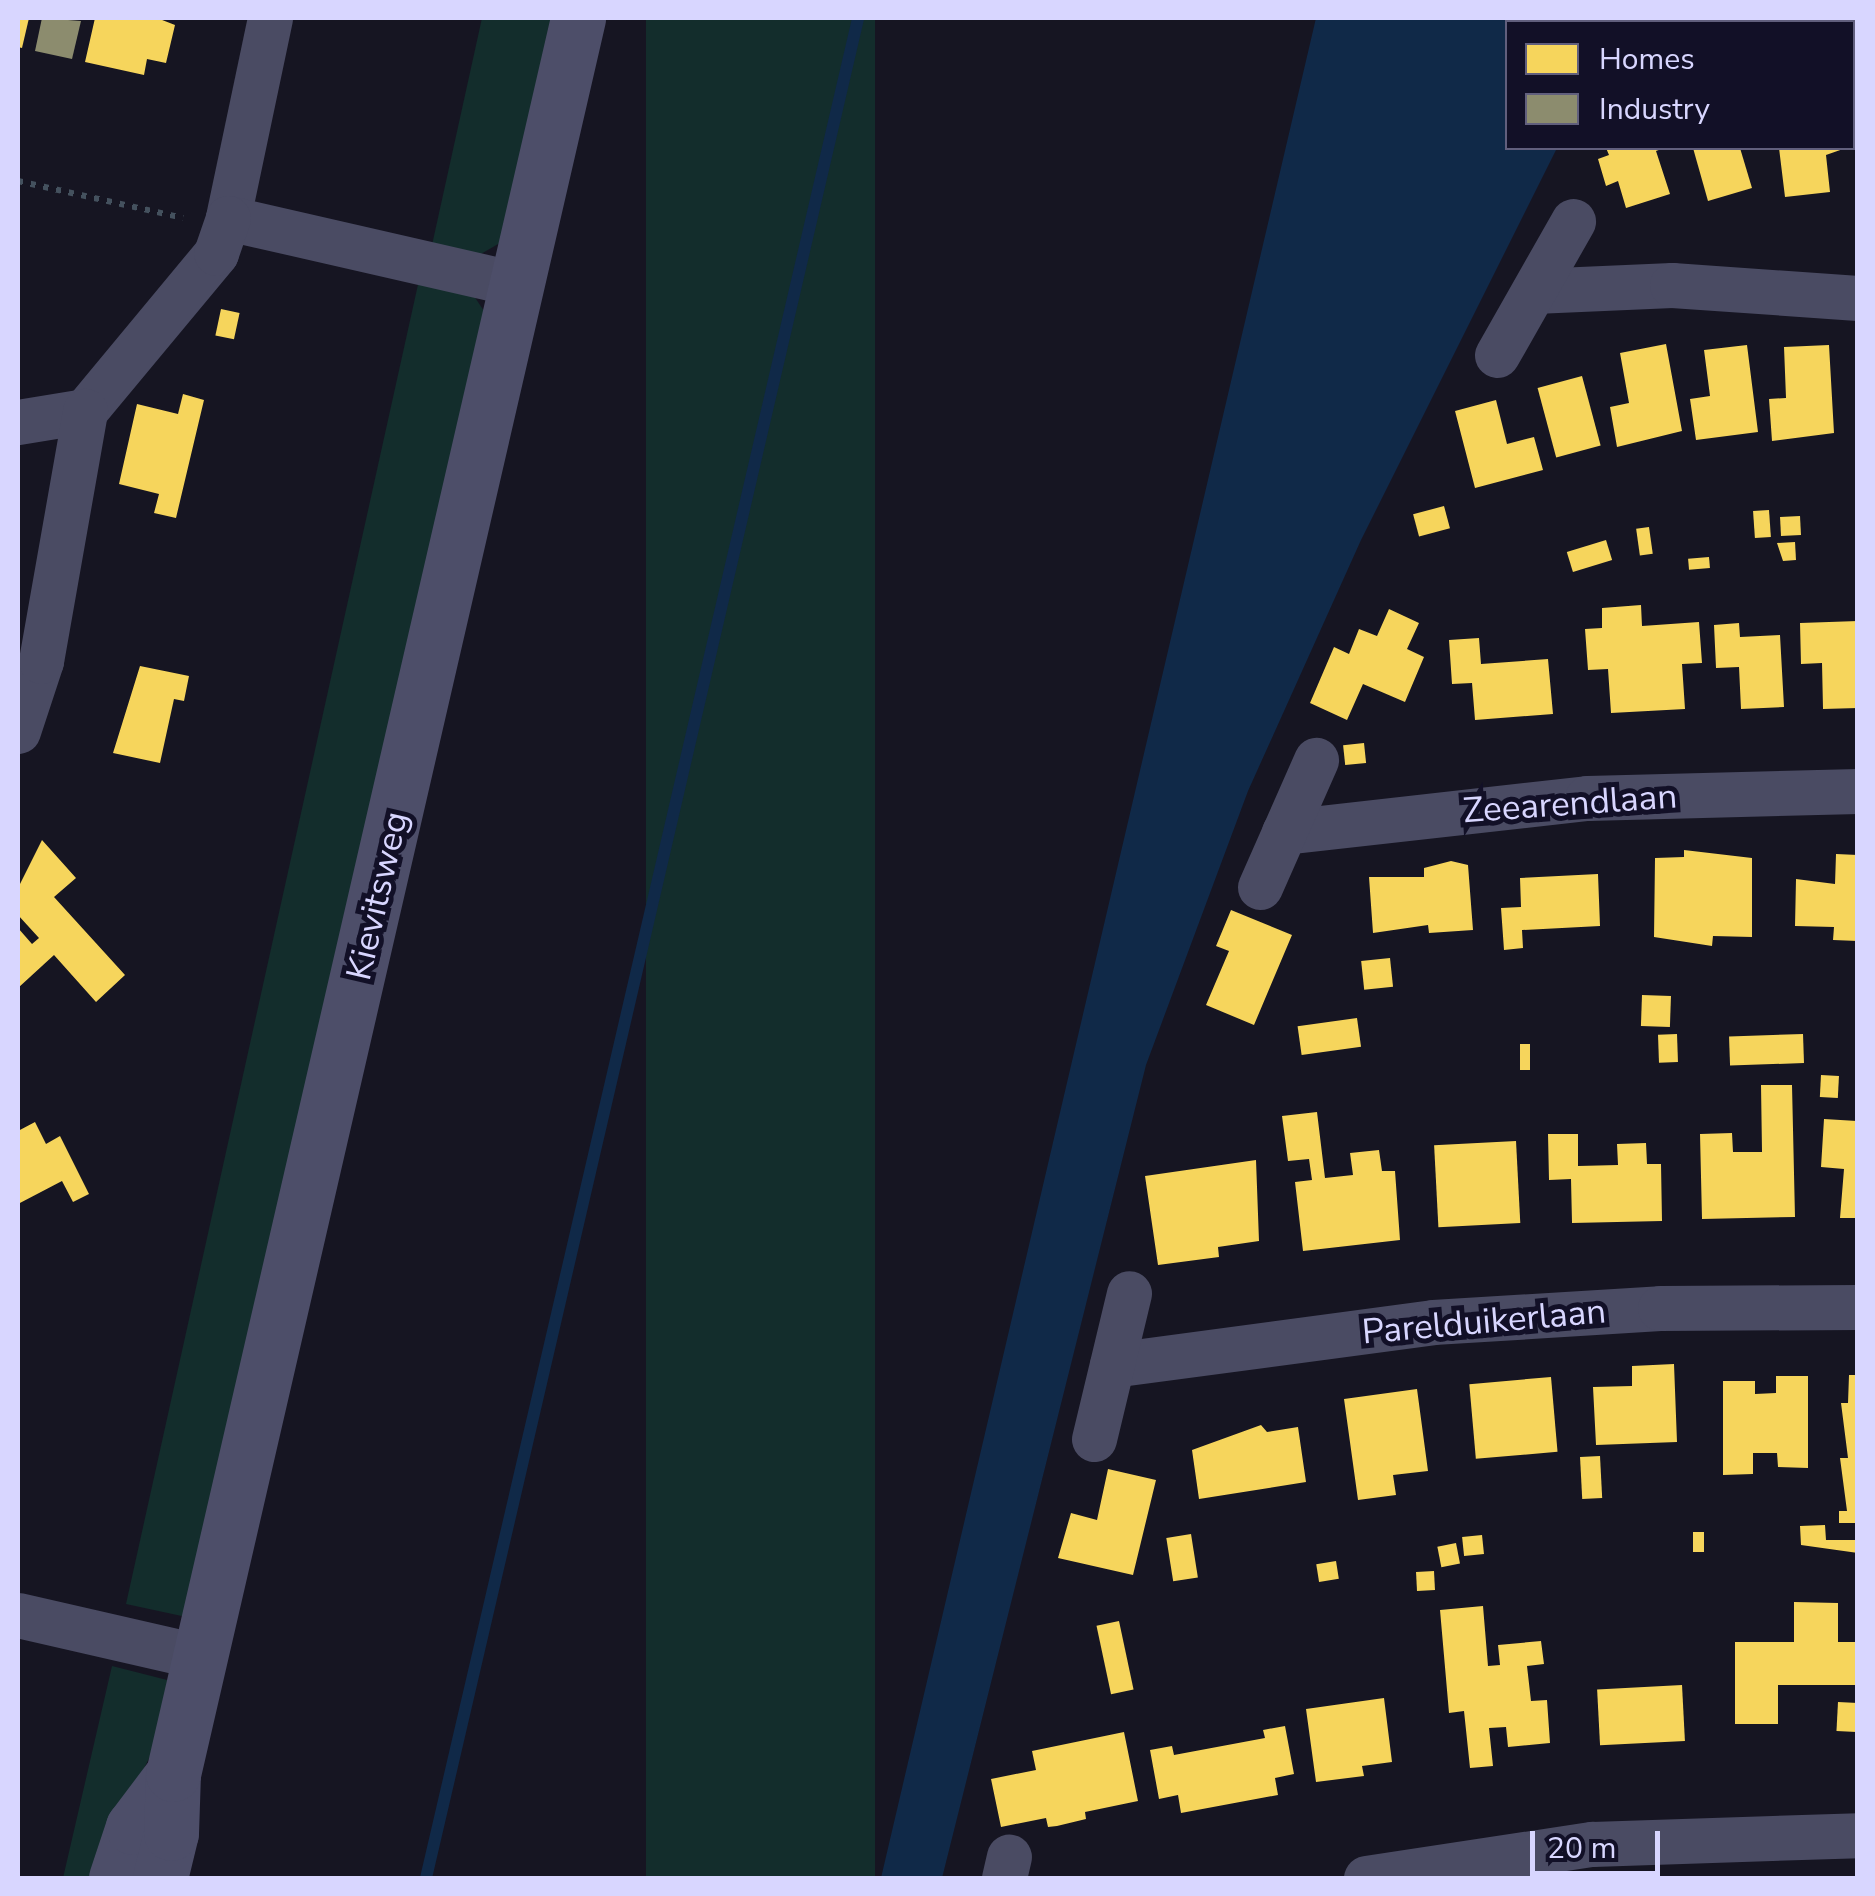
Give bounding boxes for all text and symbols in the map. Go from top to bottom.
legend [1505,20,1855,150]
text: Homes [1599,39,1695,80]
text: Industry [1599,89,1710,130]
street label: Zeearendlaan [1462,776,1678,832]
street label: Kievitsweg [338,808,418,984]
street label: Parelduikerlaan [1360,1290,1608,1354]
scale bar [1535,1811,1665,1873]
text: 20 m [1547,1828,1616,1869]

